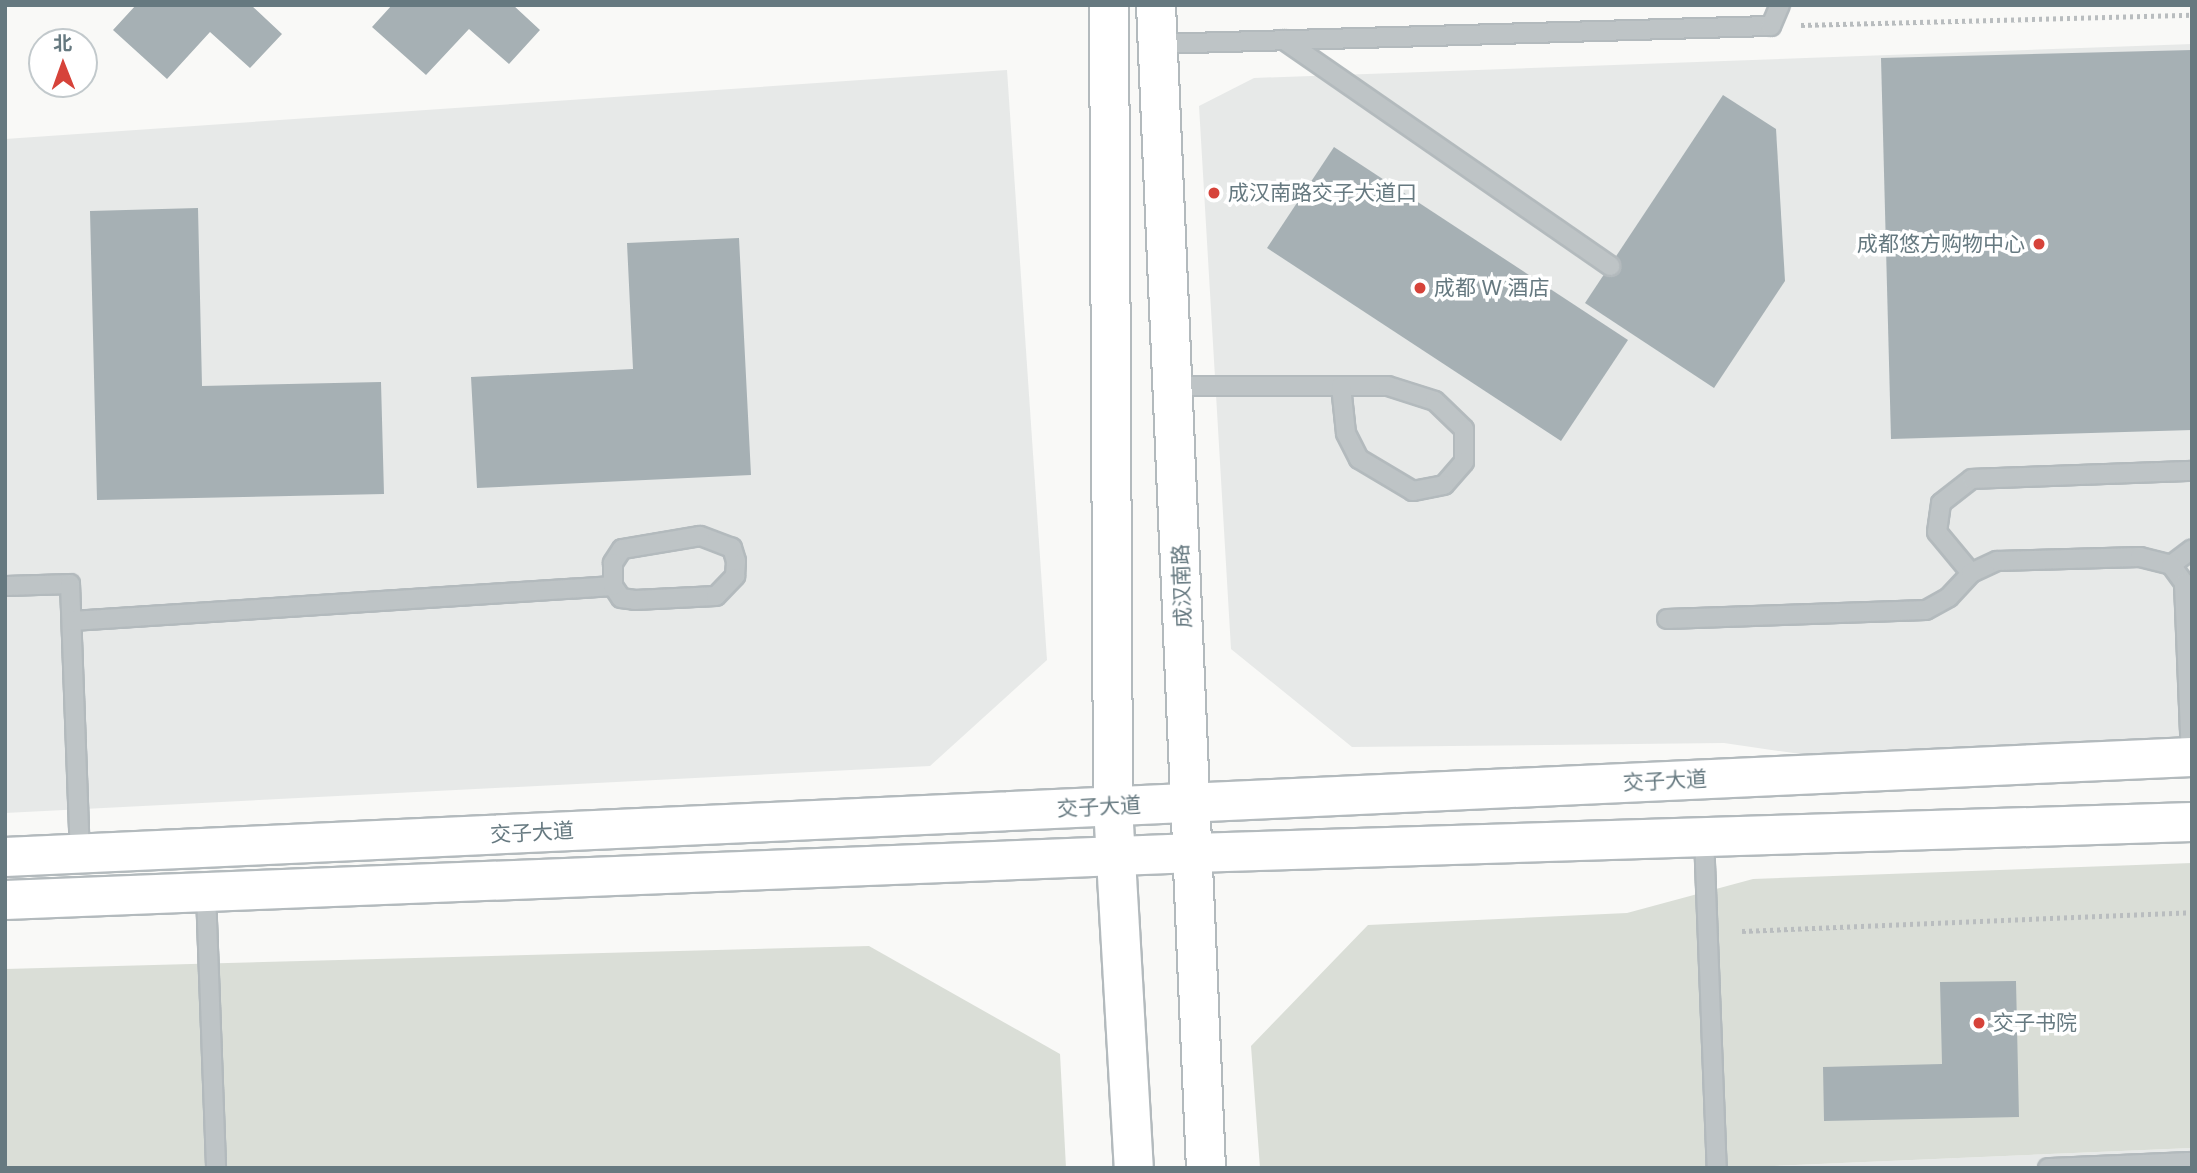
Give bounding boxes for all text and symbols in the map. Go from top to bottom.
north arrow [28,28,98,98]
text: 北 [53,30,72,57]
place label: 成汉南路交子大道口 [1228,180,1417,206]
marker: 成汉南路交子大道口 [1206,185,1222,201]
place label: 成都悠方购物中心 [1857,231,2025,257]
marker: 成都悠方购物中心 [2031,236,2047,252]
place label: 成都 W 酒店 [1434,275,1550,301]
marker: 成都 W 酒店 [1412,280,1428,296]
street label: 成汉南路 [1168,544,1196,628]
street label: 交子大道 [1622,766,1708,796]
street label: 交子大道 [1056,792,1142,822]
street label: 交子大道 [489,818,575,848]
place label: 交子书院 [1993,1010,2077,1036]
marker: 交子书院 [1971,1015,1987,1031]

